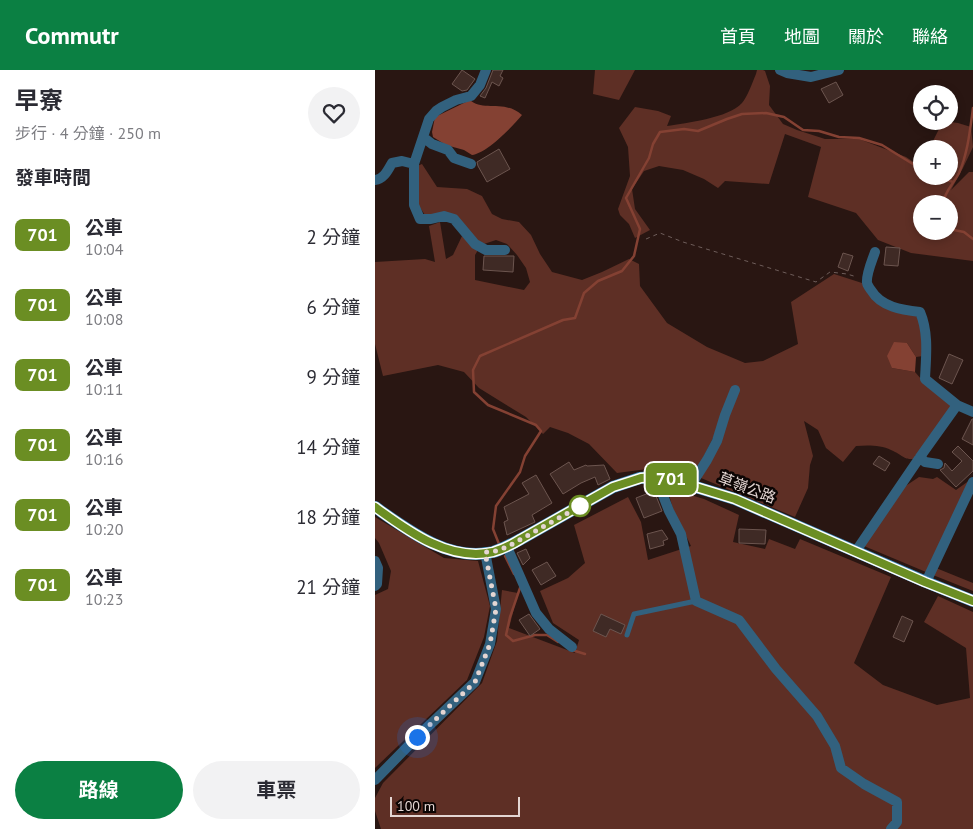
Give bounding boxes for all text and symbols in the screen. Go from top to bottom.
text: Commutr [25,20,119,51]
text: 首頁 [720,25,756,48]
text: 地圖 [784,25,820,48]
text: 關於 [848,25,884,48]
text: 聯絡 [912,25,948,48]
text: 早寮 [15,85,63,116]
map controls [913,85,958,240]
button: locate [913,85,958,130]
button: heart [308,87,360,139]
text: 步行 · 4 分鐘 · 250 m [15,123,161,143]
button: + [913,140,958,185]
text: 發車時間 [15,165,91,189]
button: − [913,195,958,240]
text: 公車 [85,215,123,239]
text: 701 [27,223,58,246]
text: 2 分鐘 [307,225,360,249]
text: 10:04 [85,239,123,259]
text: 公車 [85,285,123,309]
text: 701 [27,293,58,316]
text: 6 分鐘 [307,295,360,319]
text: 10:08 [85,309,123,329]
text: 公車 [85,355,123,379]
text: 701 [27,363,58,386]
text: 9 分鐘 [307,365,360,389]
text: 10:11 [85,379,123,399]
text: 公車 [85,425,123,449]
text: 701 [27,433,58,456]
text: 14 分鐘 [296,435,360,459]
text: 10:16 [85,449,123,469]
line badge: 701 [642,463,700,495]
text: 701 [656,467,686,490]
street label: 草嶺公路 [716,468,779,507]
text: 公車 [85,495,123,519]
unlabelled marker [569,495,591,517]
text: 701 [27,503,58,526]
text: 18 分鐘 [296,505,360,529]
text: 10:20 [85,519,123,539]
text: 公車 [85,565,123,589]
text: 701 [27,573,58,596]
text: 21 分鐘 [296,575,360,599]
text: 10:23 [85,589,123,609]
your location [405,725,430,750]
button: 路線 [15,761,183,819]
button: 車票 [193,761,360,819]
scale bar [390,794,520,817]
text: 100 m [397,797,435,815]

